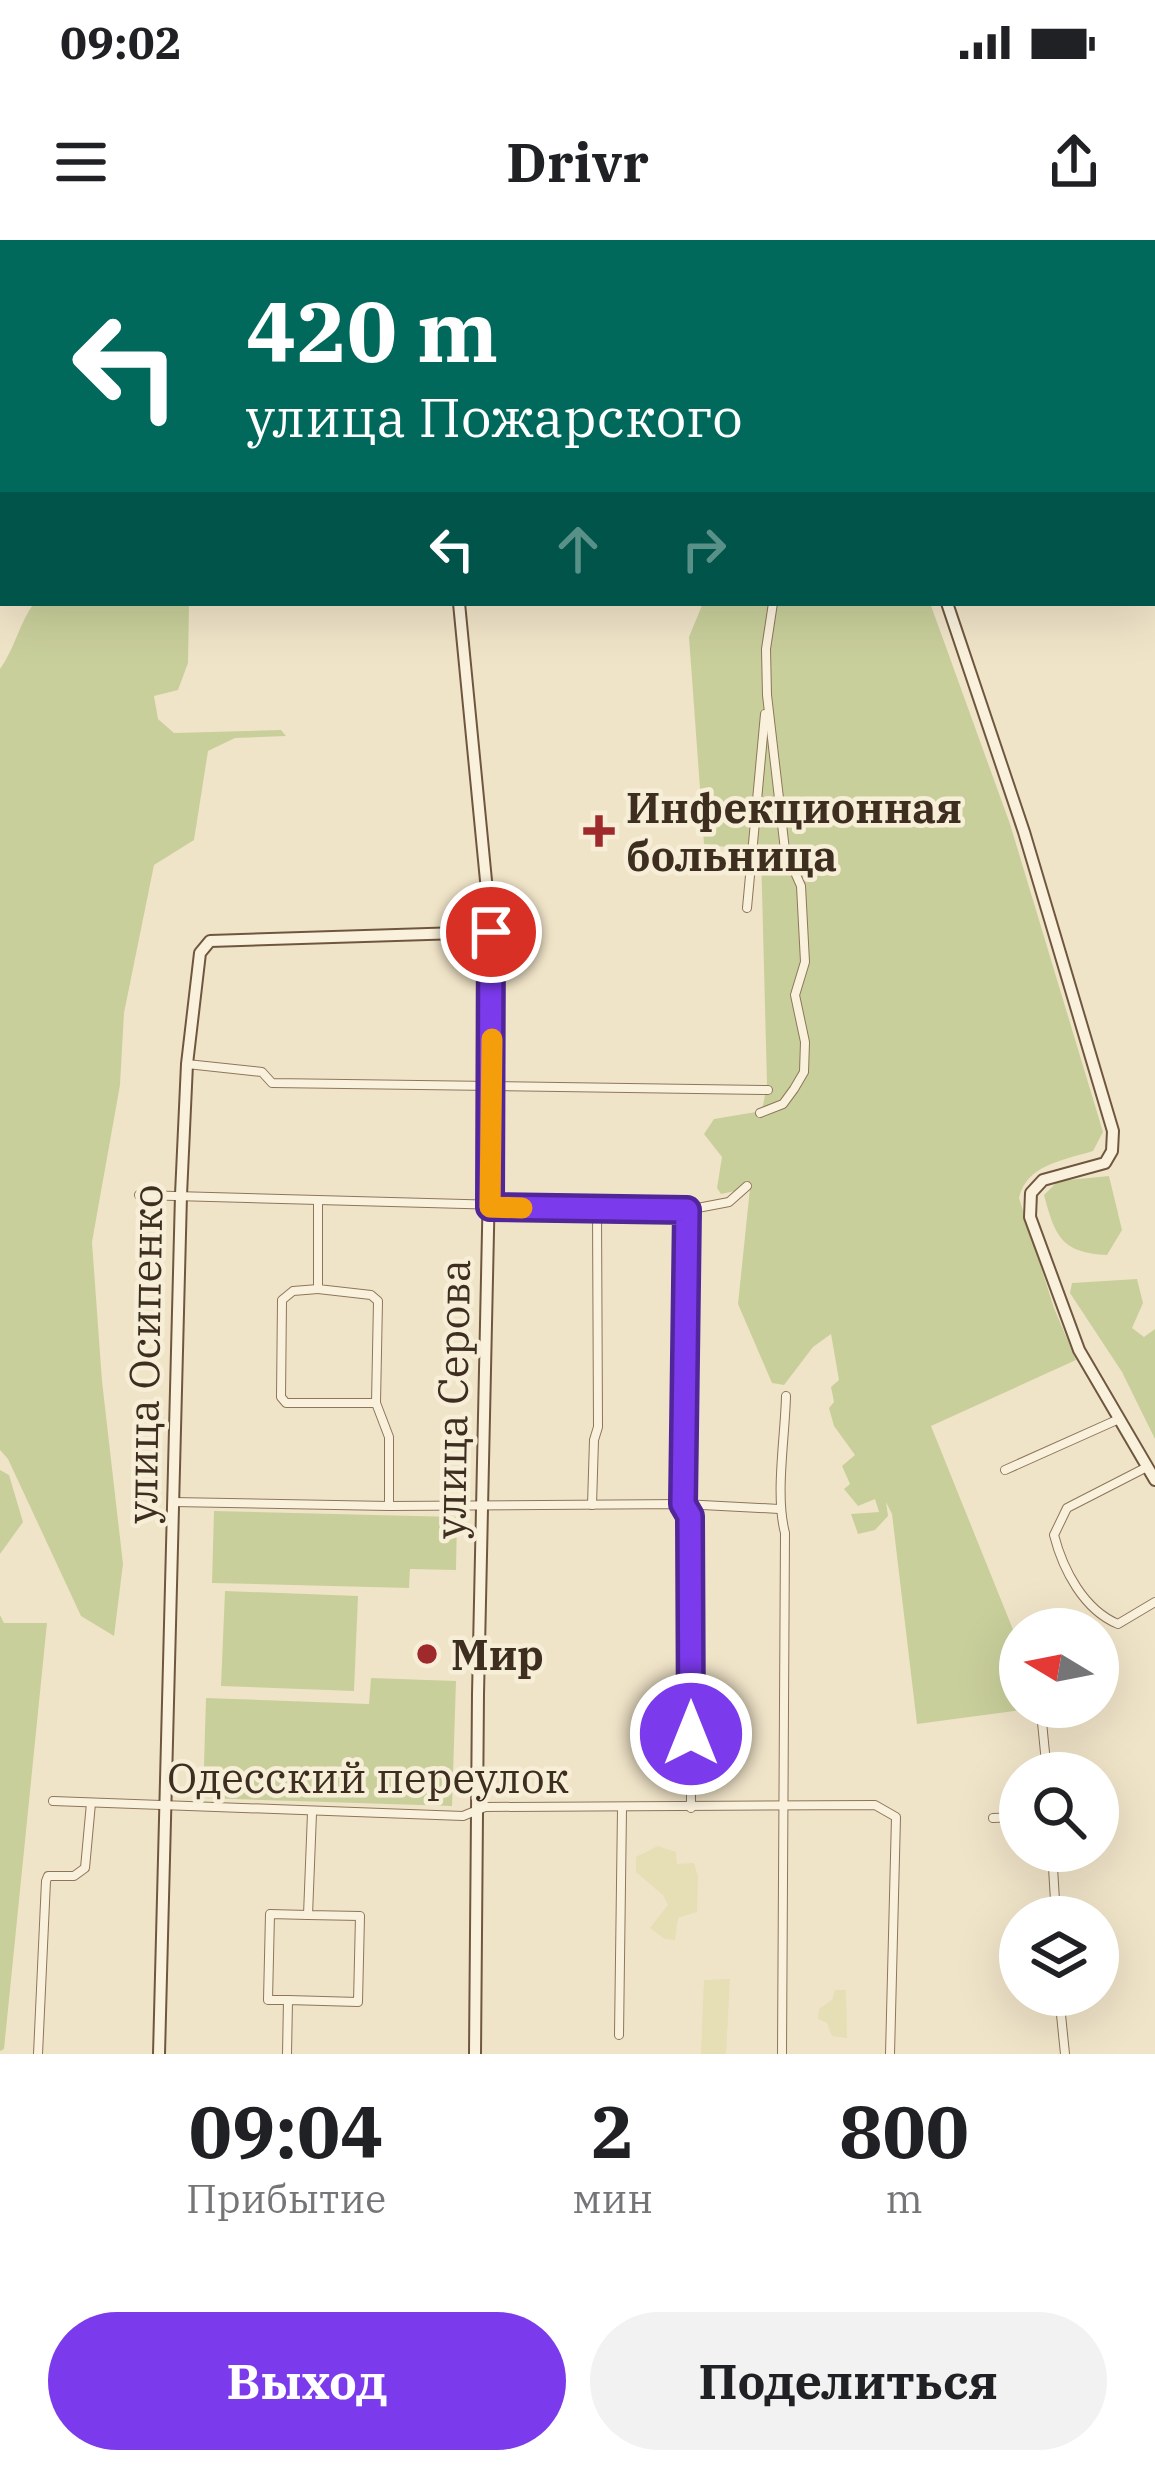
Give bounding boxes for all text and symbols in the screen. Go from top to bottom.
text: 09:02 [60,13,182,71]
text: Drivr [506,127,649,197]
icon: menu [48,129,114,195]
icon: share [1041,129,1107,195]
text: 420 m [246,276,498,385]
icon: left [48,288,204,444]
text: улица Пожарского [246,382,743,452]
icon: left [419,516,485,582]
icon: ahead [545,516,611,582]
icon: right [671,516,737,582]
place label: Инфекционная больница [626,780,962,883]
marker: Инфекционная больница [583,815,615,847]
pin [440,881,542,983]
icon: arrive [458,899,524,965]
street label: улица Осипенко [114,1184,174,1524]
street label: улица Серова [422,1259,482,1539]
north arrow [999,1608,1119,1728]
map controls [999,1608,1119,2016]
place label: Мир [451,1627,544,1682]
marker: Мир [414,1641,440,1667]
position arrow [628,1671,754,1797]
street label: Одесский переулок [167,1750,569,1805]
button: search [999,1752,1119,1872]
button: layers [999,1896,1119,2016]
text: 09:04 [189,2084,383,2178]
text: 2 [591,2084,634,2178]
text: 800 [839,2084,969,2178]
text: Прибытие [186,2173,386,2224]
text: мин [572,2173,653,2224]
text: m [885,2173,923,2224]
button: Выход [48,2312,566,2450]
button: Поделиться [590,2312,1107,2450]

